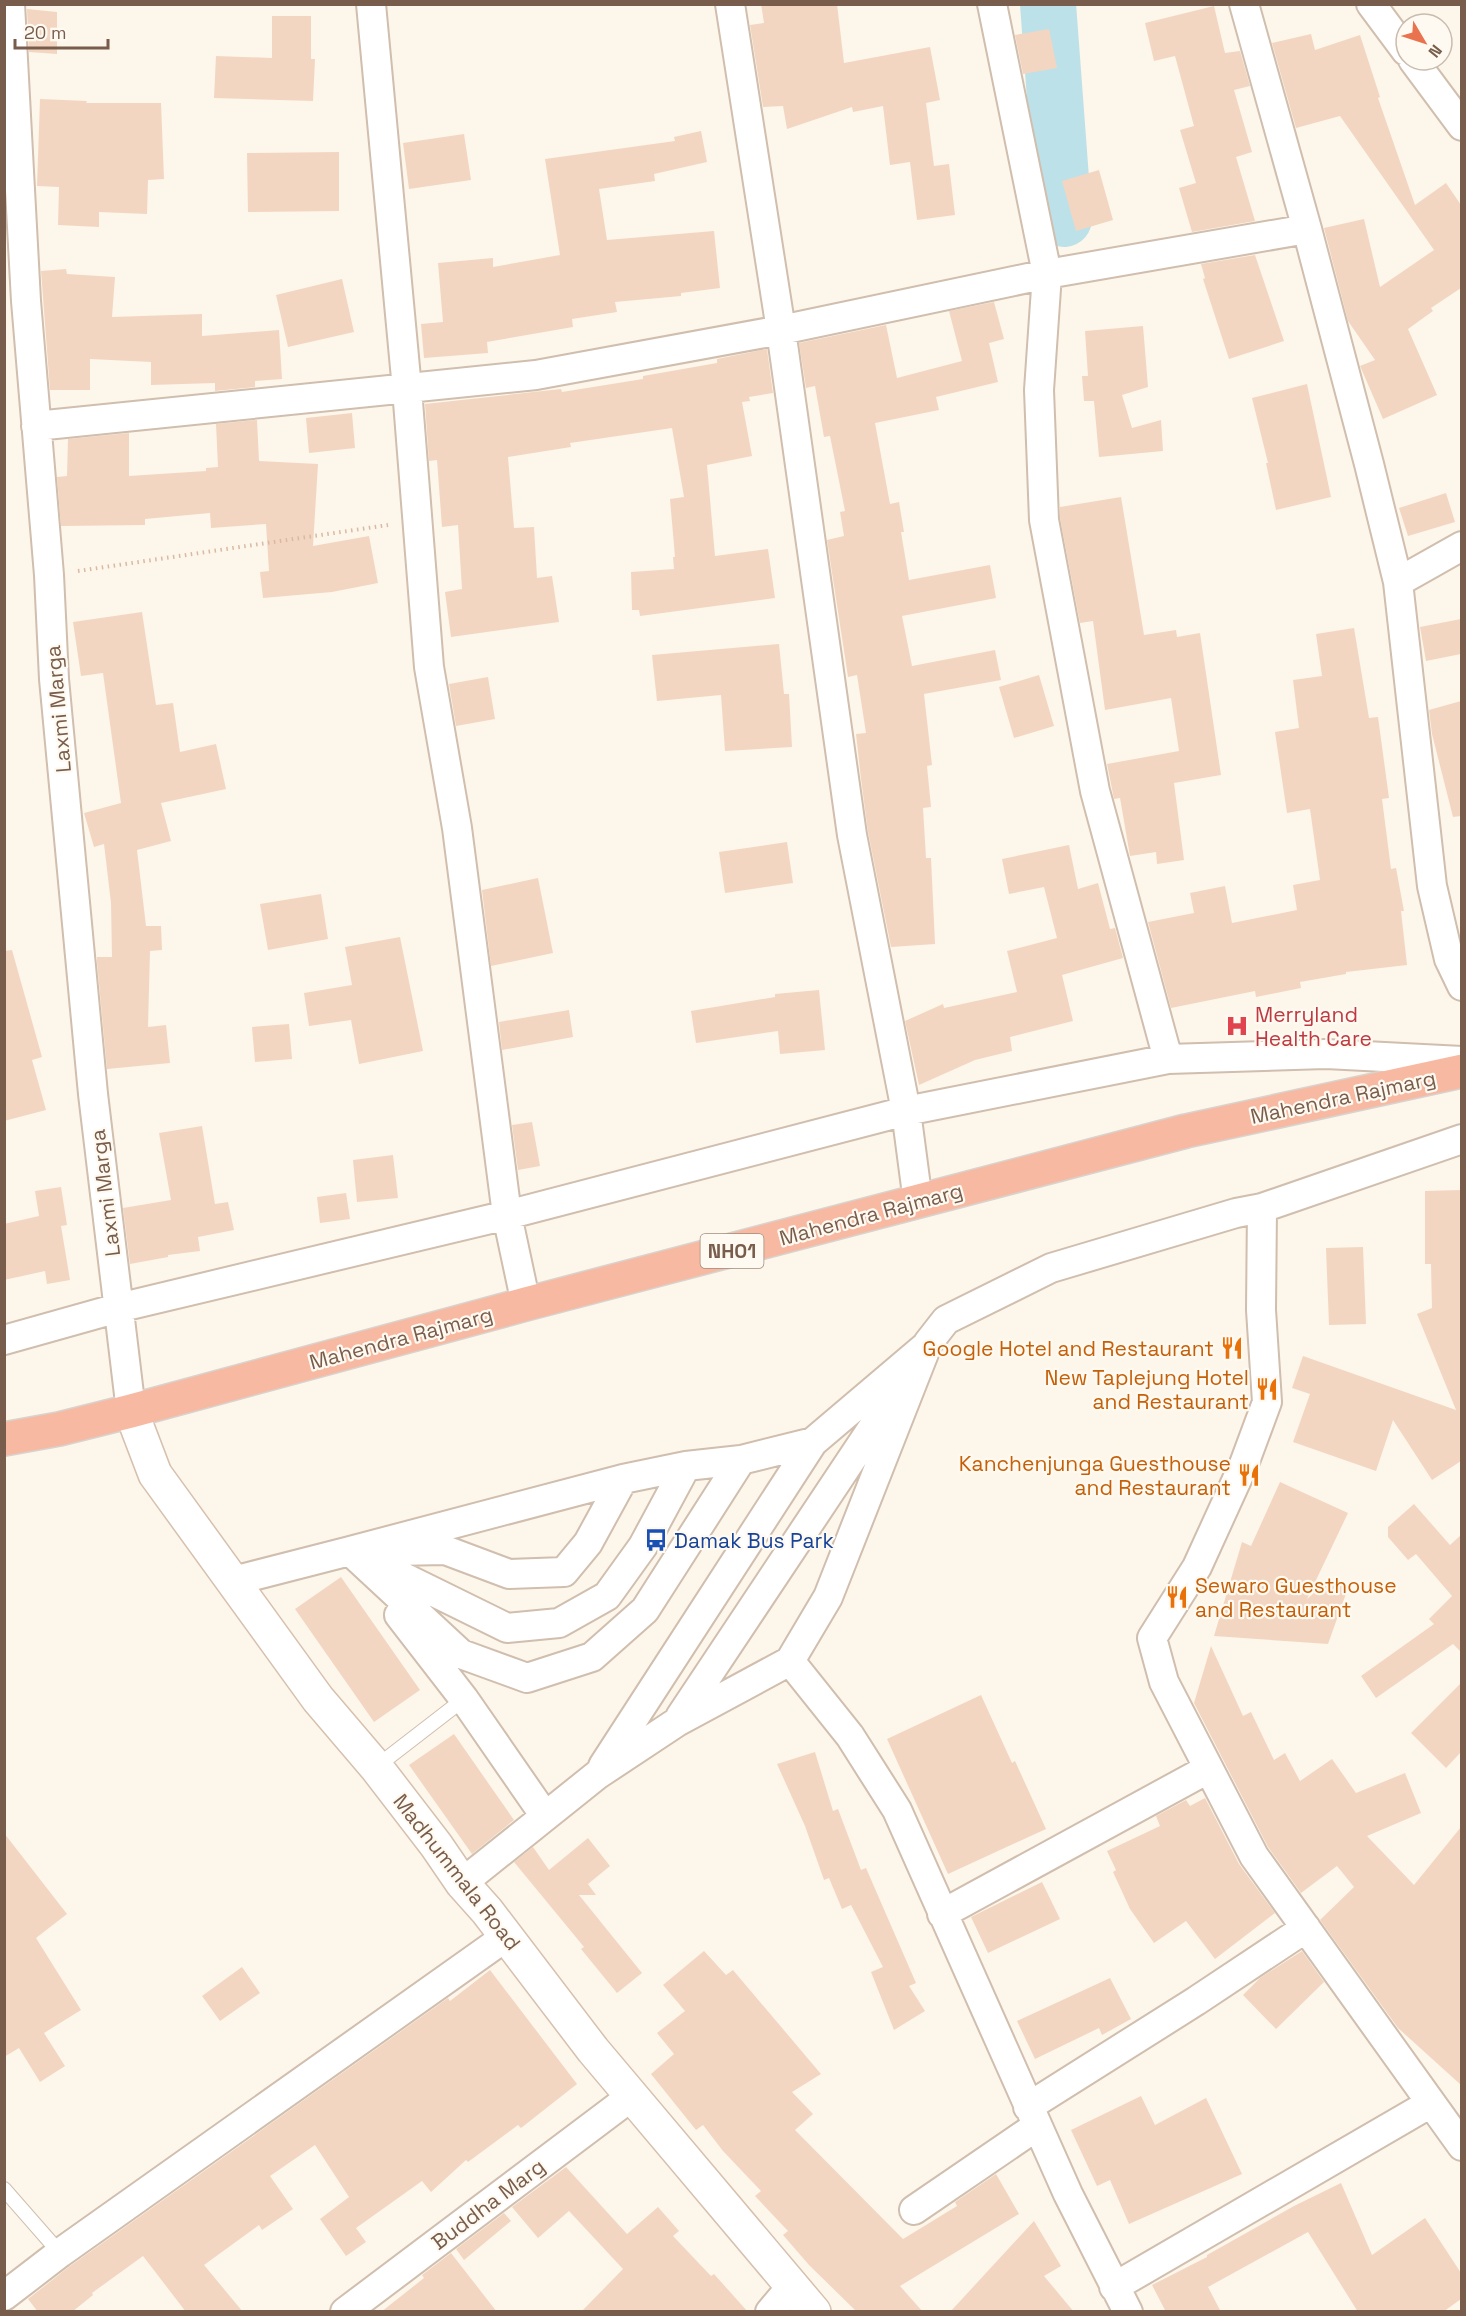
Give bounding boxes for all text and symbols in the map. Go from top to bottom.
scale bar [15,12,108,50]
north arrow [1394,12,1454,72]
text: 20 m [24,21,67,44]
text: N [1424,40,1447,62]
street label: Laxmi Marga [39,644,77,774]
place label: Merryland Health Care [1255,1001,1372,1052]
hospital icon: Merryland Health Care [1224,1013,1250,1039]
street label: Mahendra Rajmarg [1248,1064,1438,1130]
street label: Laxmi Marga [84,1128,126,1258]
street label: Mahendra Rajmarg [776,1177,966,1251]
road number: NH01 [700,1234,764,1268]
street label: Mahendra Rajmarg [306,1301,496,1375]
place label: Google Hotel and Restaurant [923,1335,1214,1362]
restaurant icon: Google Hotel and Restaurant [1219,1335,1245,1361]
place label: New Taplejung Hotel and Restaurant [1044,1364,1249,1415]
restaurant icon: New Taplejung Hotel and Restaurant [1254,1376,1280,1402]
place label: Kanchenjunga Guesthouse and Restaurant [959,1450,1231,1501]
restaurant icon: Kanchenjunga Guesthouse and Restaurant [1236,1462,1262,1488]
bus stop icon: Damak Bus Park [643,1527,669,1553]
place label: Damak Bus Park [674,1527,834,1554]
place label: Sewaro Guesthouse and Restaurant [1195,1572,1397,1623]
restaurant icon: Sewaro Guesthouse and Restaurant [1164,1584,1190,1610]
street label: Madhummala Road [387,1788,527,1956]
street label: Buddha Marg [426,2152,550,2256]

